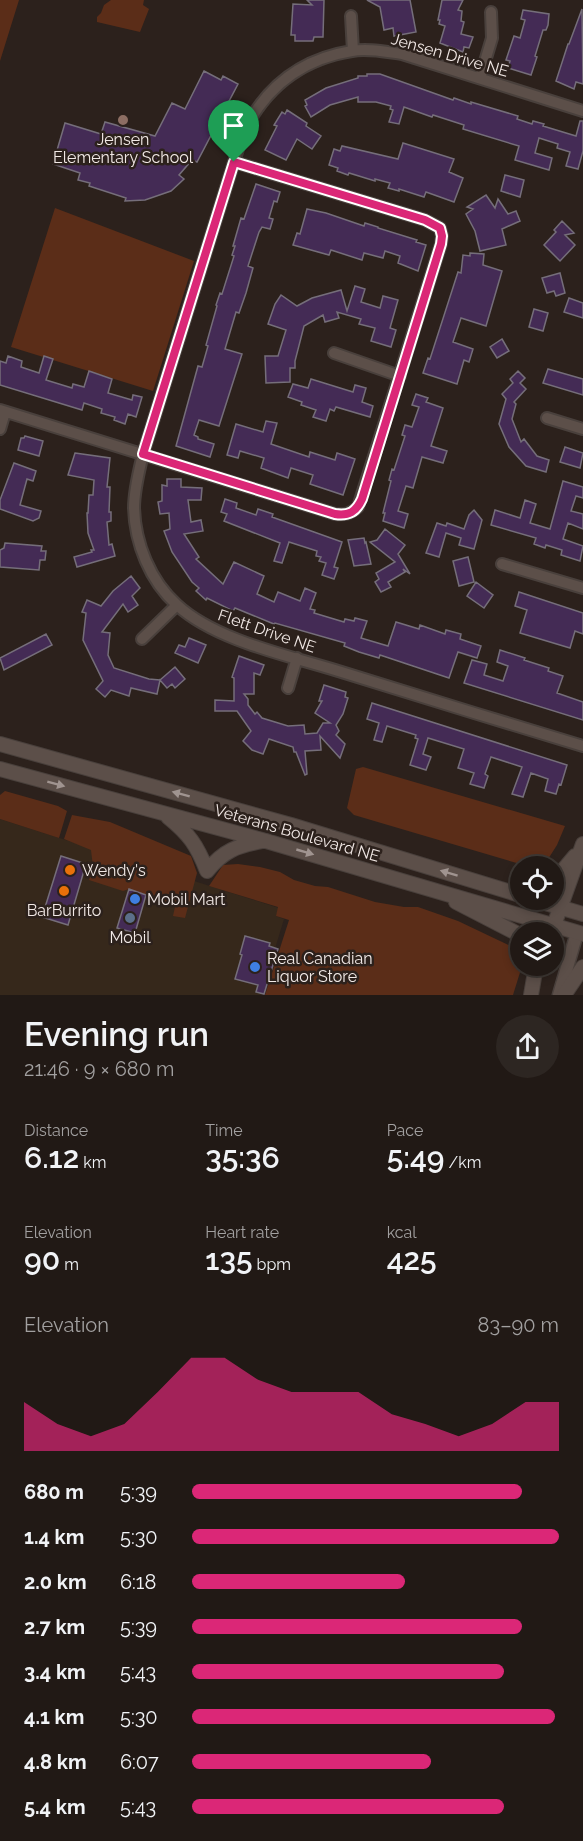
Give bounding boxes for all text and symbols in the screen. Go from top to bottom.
street label: Jensen Drive NE [389,29,511,81]
pin [208,100,259,162]
icon: arrive [217,109,250,142]
marker: Jensen Elementary School [116,113,130,127]
place label: Jensen Elementary School [53,130,194,167]
street label: Flett Drive NE [216,605,319,657]
one-way arrow [48,780,66,789]
one-way arrow [172,789,190,799]
street label: Veterans Boulevard NE [212,800,382,866]
one-way arrow [296,848,314,857]
map controls [510,856,564,976]
button: locate [510,856,564,910]
place label: Wendy's [82,861,146,880]
marker: Wendy's [63,863,77,877]
one-way arrow [440,868,458,877]
marker: BarBurrito [57,884,71,898]
place label: Mobil Mart [147,890,226,909]
marker: Mobil Mart [128,892,142,906]
place label: BarBurrito [27,901,101,920]
marker: Mobil [123,911,137,925]
button: layers [510,922,564,976]
place label: Mobil [109,928,151,947]
place label: Real Canadian Liquor Store [267,949,372,986]
marker: Real Canadian Liquor Store [248,960,262,974]
text: Evening run [24,1015,209,1054]
button: share [496,1015,559,1078]
text: 21:46 · 9 × 680 m [24,1057,174,1081]
text: Distance [24,1121,88,1140]
text: Time [205,1121,243,1140]
text: Pace [387,1121,423,1140]
text: 6.12 [24,1140,79,1175]
text: 35:36 [205,1140,280,1175]
text: 5:49 [387,1140,444,1175]
text: km [79,1153,106,1172]
text: /km [444,1153,481,1172]
text: Elevation [24,1223,92,1242]
text: Heart rate [205,1223,279,1242]
text: kcal [387,1223,417,1242]
text: 90 [24,1242,60,1277]
text: 135 [205,1242,252,1277]
text: 425 [387,1242,437,1277]
text: m [60,1255,79,1274]
text: bpm [252,1255,291,1274]
text: Elevation [24,1313,109,1337]
text: 83–90 m [478,1313,559,1337]
text: 680 m [24,1480,84,1504]
text: 5:39 [120,1480,157,1504]
text: 1.4 km [24,1525,84,1549]
text: 5:30 [120,1525,158,1549]
text: 2.0 km [24,1570,87,1594]
text: 6:18 [120,1570,156,1594]
text: 2.7 km [24,1615,85,1639]
text: 5:39 [120,1615,157,1639]
text: 3.4 km [24,1660,86,1684]
text: 5:43 [120,1660,156,1684]
text: 4.1 km [24,1705,84,1729]
text: 5:30 [120,1705,158,1729]
text: 4.8 km [24,1750,87,1774]
text: 6:07 [120,1750,159,1774]
text: 5.4 km [24,1795,86,1819]
text: 5:43 [120,1795,156,1819]

